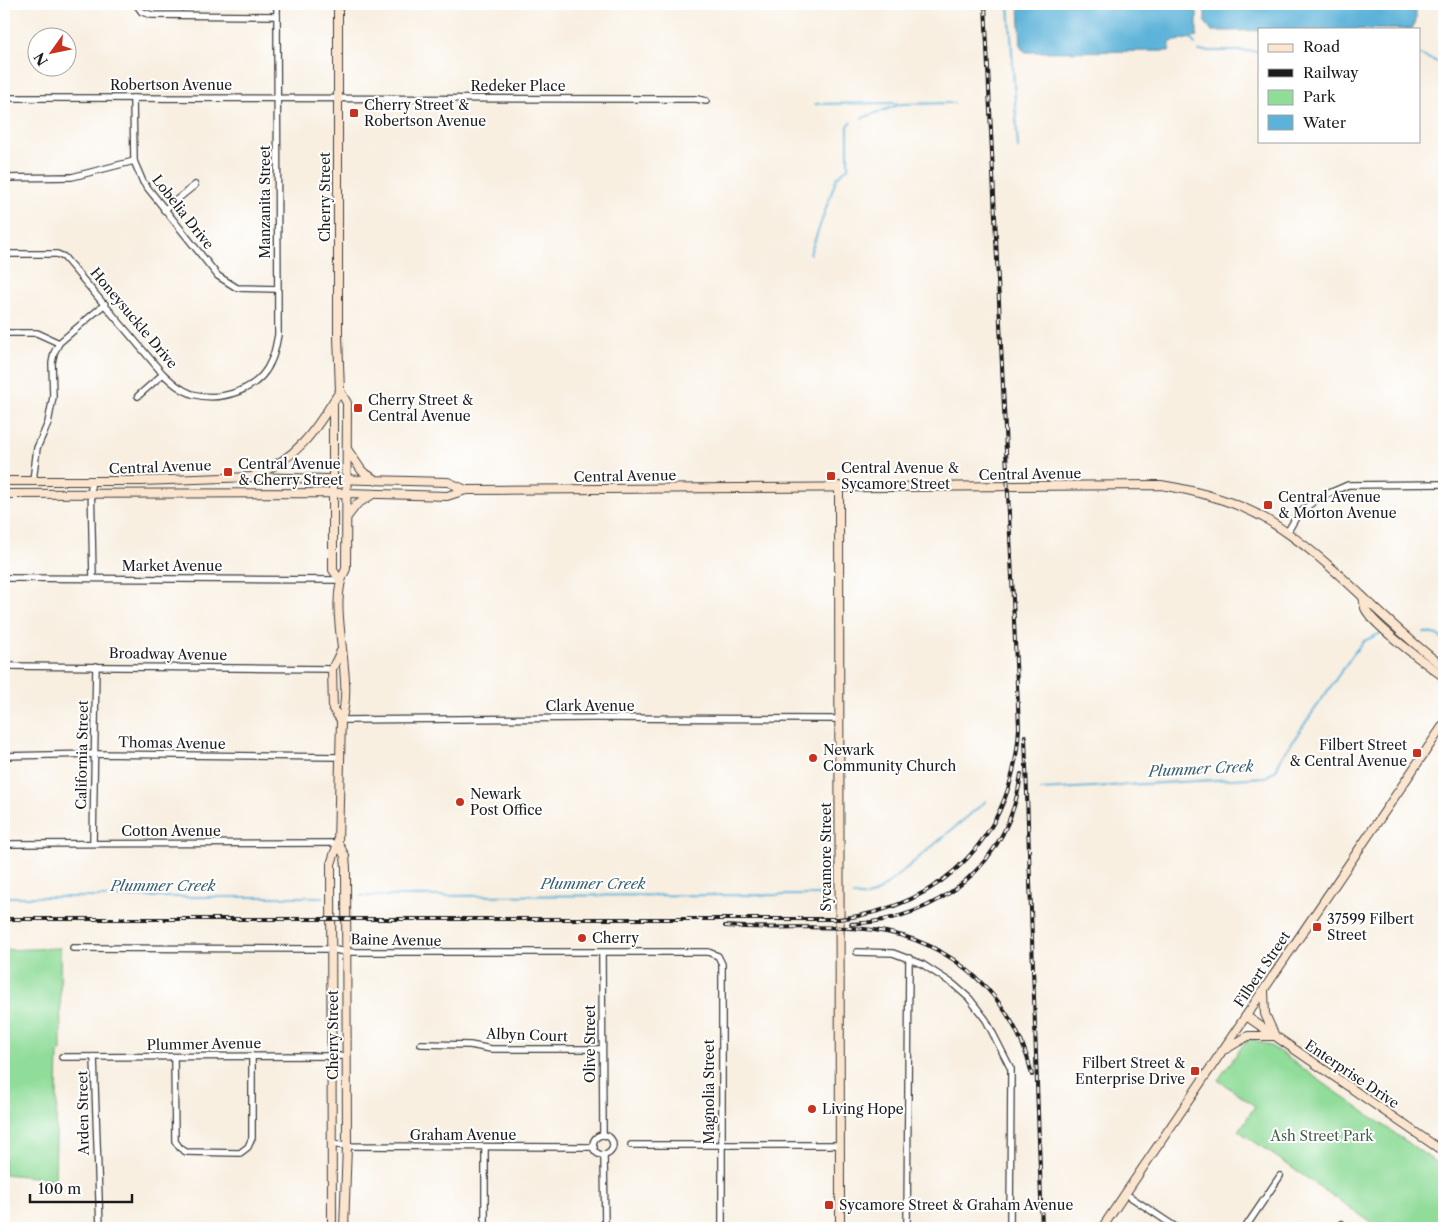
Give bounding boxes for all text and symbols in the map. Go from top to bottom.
north arrow [28,28,78,78]
legend [1258,28,1420,142]
text: Road [1303,37,1340,56]
text: N [30,49,52,69]
text: Railway [1303,63,1359,82]
street label: Robertson Avenue [110,76,232,94]
street label: Redeker Place [470,77,566,95]
text: Park [1303,87,1337,106]
place label: Cherry Street & Robertson Avenue [364,96,486,130]
marker: Cherry Street & Robertson Avenue [348,107,360,119]
text: Water [1302,113,1347,132]
street label: Manzanita Street [256,145,274,259]
street label: Cherry Street [316,152,334,242]
street label: Lobelia Drive [148,171,218,253]
street label: Honeysuckle Drive [86,264,182,372]
place label: Cherry Street & Central Avenue [368,391,474,425]
marker: Cherry Street & Central Avenue [352,402,364,414]
place label: Central Avenue & Cherry Street [238,455,343,489]
street label: Central Avenue [108,456,212,478]
place label: Central Avenue & Sycamore Street [841,459,959,493]
street label: Central Avenue [979,464,1082,484]
marker: Central Avenue & Cherry Street [222,466,234,478]
street label: Central Avenue [574,466,677,486]
marker: Central Avenue & Sycamore Street [825,470,837,482]
place label: Central Avenue & Morton Avenue [1278,488,1397,522]
marker: Central Avenue & Morton Avenue [1262,499,1274,511]
street label: Market Avenue [122,557,222,575]
street label: Broadway Avenue [109,644,227,664]
street label: Clark Avenue [546,697,635,715]
street label: California Street [72,700,92,810]
street label: Thomas Avenue [118,733,226,753]
place label: Filbert Street & Central Avenue [1289,736,1407,770]
place label: Newark Community Church [823,741,956,775]
marker: Filbert Street & Central Avenue [1411,747,1423,759]
marker: Newark Community Church [807,752,819,764]
water label: Plummer Creek [1147,756,1254,781]
place label: Newark Post Office [470,785,543,819]
marker: Newark Post Office [454,796,466,808]
street label: Sycamore Street [817,802,835,912]
street label: Cotton Avenue [121,822,221,840]
water label: Plummer Creek [539,874,646,893]
water label: Plummer Creek [109,876,216,895]
place label: 37599 Filbert Street [1327,910,1414,944]
marker: 37599 Filbert Street [1311,921,1323,933]
street label: Filbert Street [1230,927,1294,1011]
place label: Cherry [592,929,639,947]
street label: Baine Avenue [350,930,442,950]
marker: Cherry [576,932,588,944]
street label: Cherry Street [324,990,342,1080]
street label: Olive Street [581,1005,599,1083]
street label: Albyn Court [485,1025,568,1045]
street label: Plummer Avenue [147,1034,262,1054]
street label: Enterprise Drive [1301,1036,1403,1112]
street label: Magnolia Street [700,1039,718,1145]
place label: Filbert Street & Enterprise Drive [1075,1054,1186,1088]
marker: Filbert Street & Enterprise Drive [1189,1065,1201,1077]
street label: Arden Street [73,1070,93,1156]
place label: Living Hope [822,1100,904,1118]
marker: Living Hope [806,1103,818,1115]
street label: Graham Avenue [410,1126,516,1144]
park label: Ash Street Park [1270,1127,1374,1145]
scale bar [30,1172,132,1204]
text: 100 m [38,1179,81,1198]
place label: Sycamore Street & Graham Avenue [839,1196,1073,1214]
marker: Sycamore Street & Graham Avenue [823,1199,835,1211]

